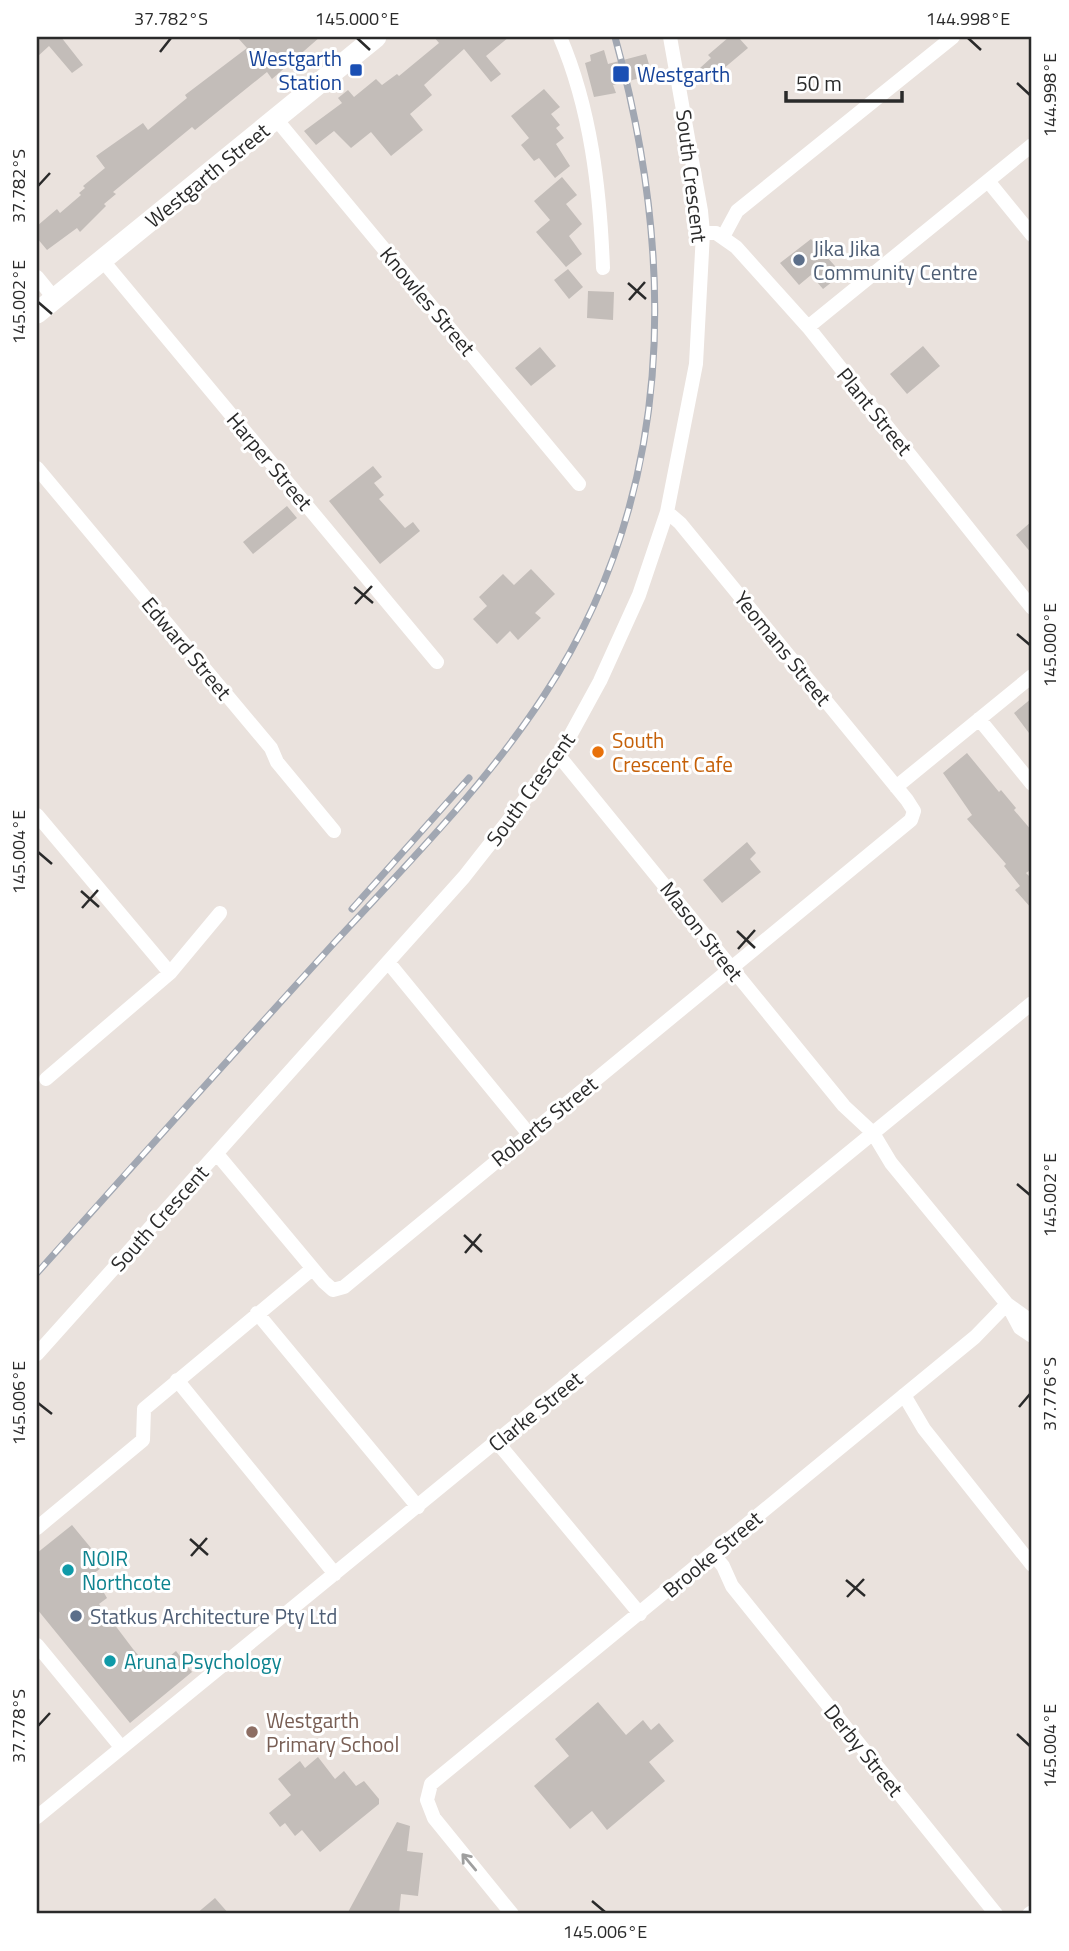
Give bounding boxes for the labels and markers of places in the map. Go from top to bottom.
place label: Westgarth Station [249,42,342,98]
place label: Westgarth [637,58,730,90]
marker: Westgarth Station [348,62,364,78]
marker: Westgarth [611,64,631,84]
place label: Jika Jika Community Centre [813,232,978,288]
marker: Jika Jika Community Centre [791,252,807,268]
place label: South Crescent Cafe [612,724,733,780]
marker: South Crescent Cafe [590,744,606,760]
place label: NOIR Northcote [82,1542,171,1598]
marker: NOIR Northcote [60,1562,76,1578]
place label: Statkus Architecture Pty Ltd [90,1600,337,1632]
marker: Statkus Architecture Pty Ltd [68,1608,84,1624]
place label: Aruna Psychology [124,1645,282,1677]
marker: Aruna Psychology [102,1653,118,1669]
place label: Westgarth Primary School [266,1704,399,1760]
marker: Westgarth Primary School [244,1724,260,1740]

